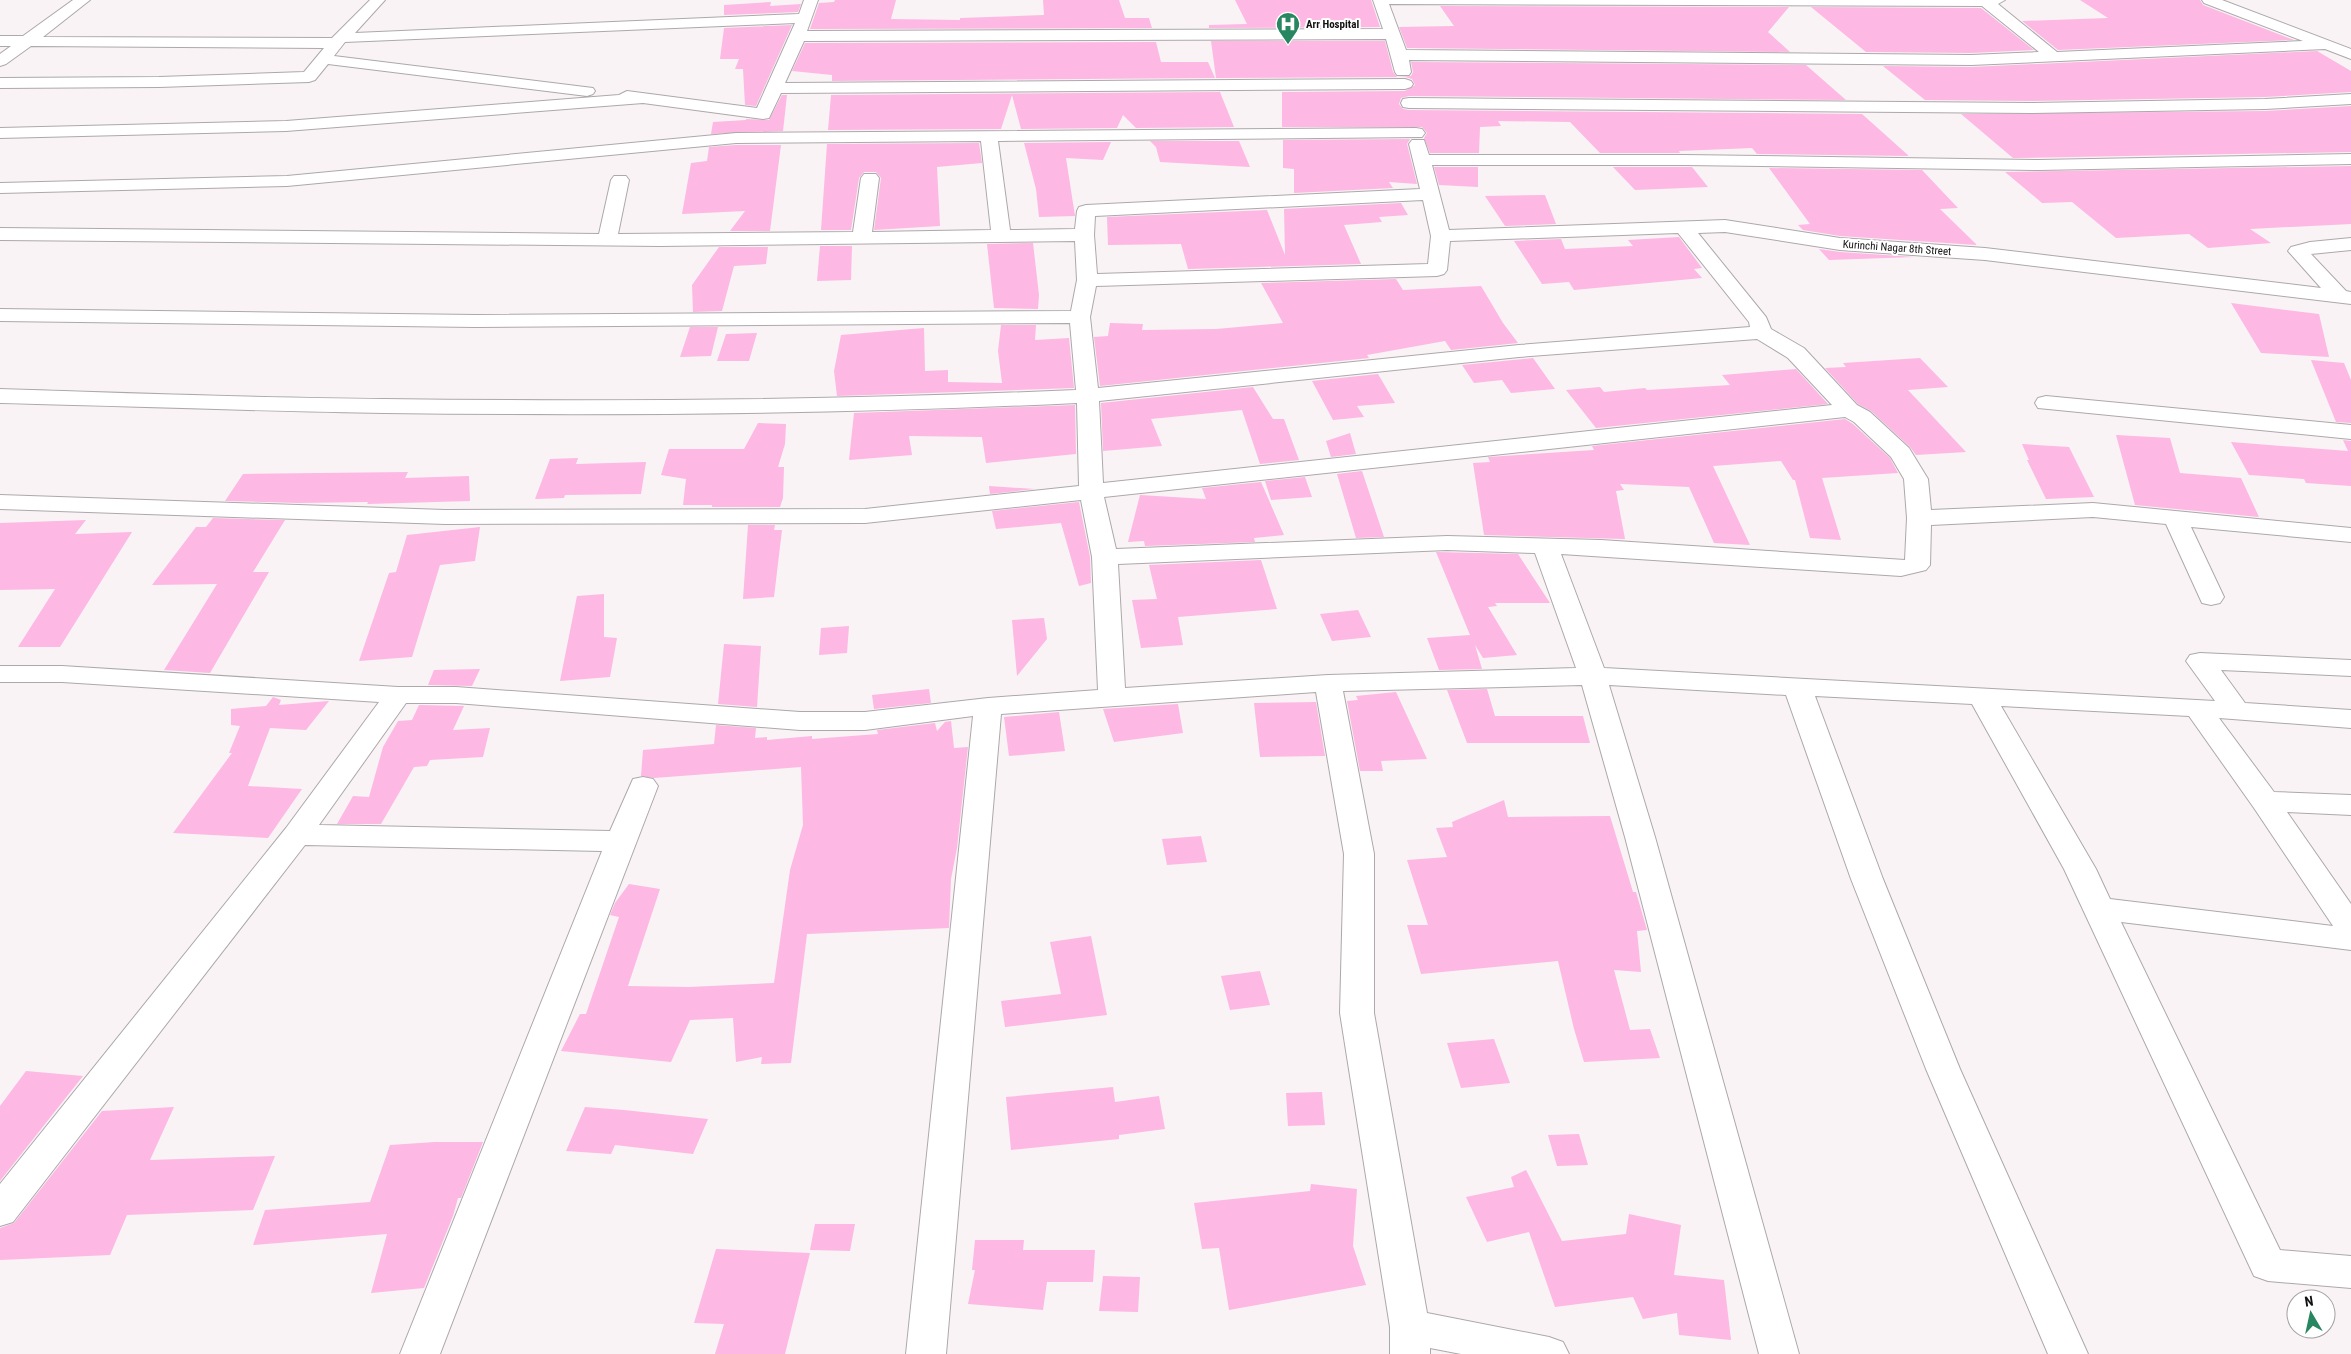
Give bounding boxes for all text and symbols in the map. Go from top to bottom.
hospital icon: Arr Hospital [1275,11,1301,45]
place label: Arr Hospital [1306,18,1359,31]
street label: Kurinchi Nagar 8th Street [1842,238,1952,258]
north arrow [2286,1289,2336,1339]
text: N [2303,1293,2314,1310]

